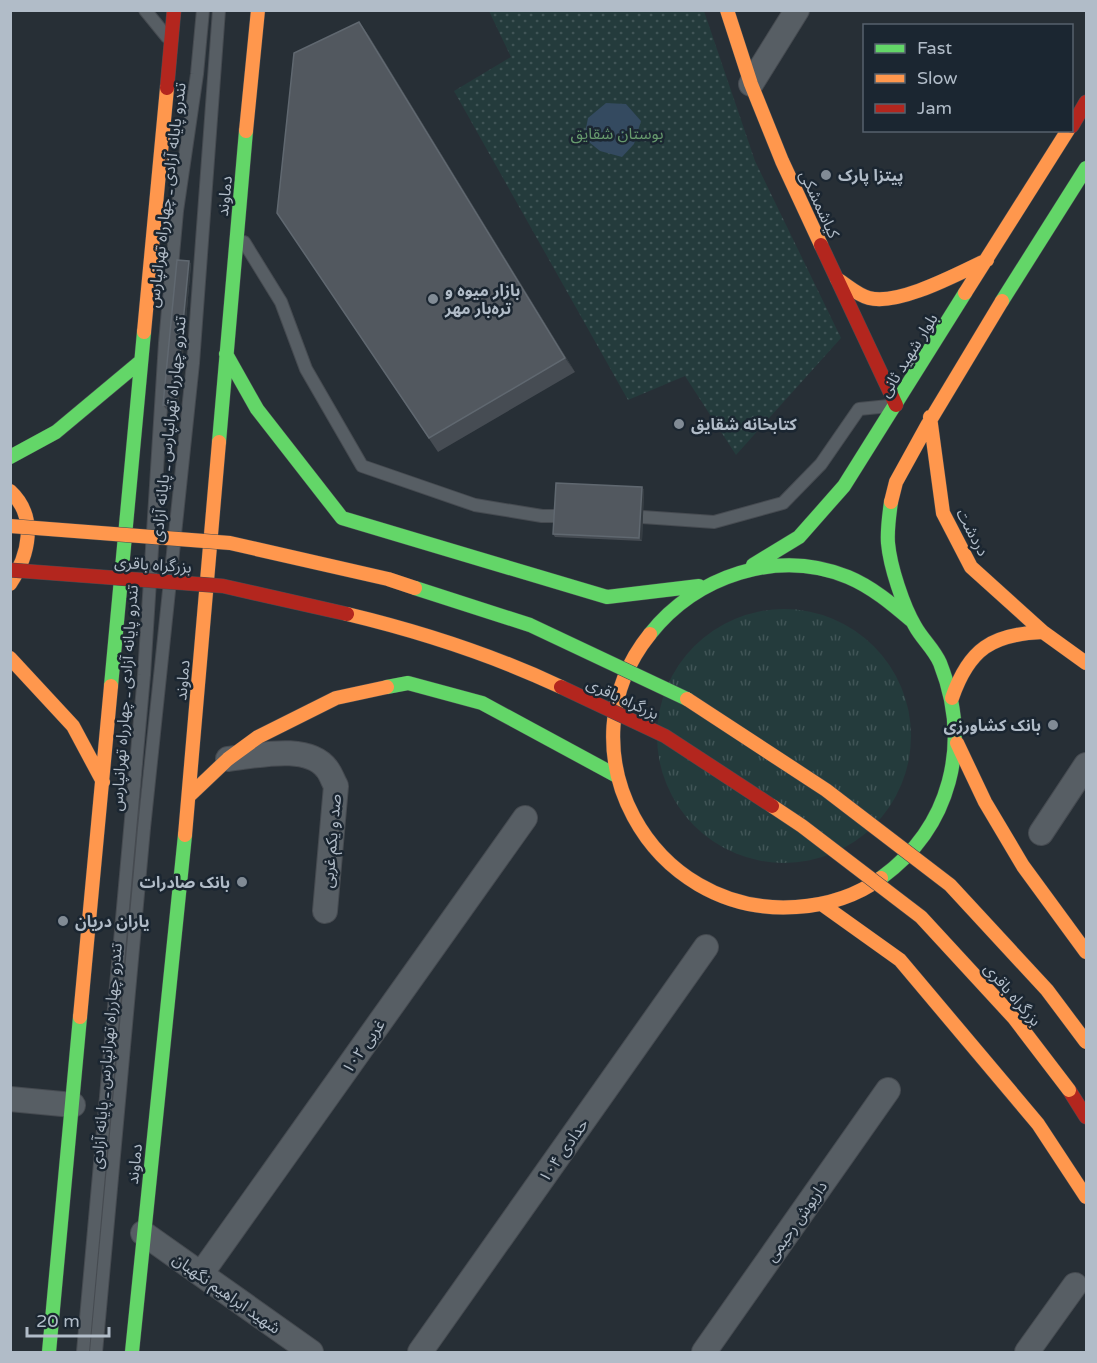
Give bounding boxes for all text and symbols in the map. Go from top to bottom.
legend [863,24,1073,132]
text: Fast [917,37,952,59]
text: Slow [917,67,958,89]
street label: تندرو پایانه آزادی ـ چهارراه تهرانپارس [143,81,191,309]
text: Jam [917,97,952,119]
park label: بوستان شقایق [571,124,663,144]
place label: پیتزا پارک [838,166,903,186]
street label: کیاشمشکی [795,167,844,242]
marker: پیتزا پارک [819,168,833,182]
street label: دماوند [213,175,237,217]
place label: بازار میوه و تره‌بار مهر [444,281,520,319]
marker: بازار میوه و تره‌بار مهر [426,292,440,306]
street label: بلوار شهید ثانی [875,310,943,401]
street label: تندرو چهارراه تهرانپارس ـ پایانه آزادی [147,315,191,543]
place label: کتابخانه شقایق [691,415,798,435]
marker: کتابخانه شقایق [672,417,686,431]
street label: دردشت [951,505,993,560]
street label: بزرگراه باقری [114,552,192,578]
street label: تندرو پایانه آزادی ـ چهارراه تهرانپارس [107,584,143,812]
street label: دماوند [171,659,195,701]
street label: بزرگراه باقری [583,673,662,724]
place label: بانک کشاورزی [944,716,1041,736]
marker: بانک کشاورزی [1046,718,1060,732]
street label: صد و یکم غربی [318,793,348,889]
place label: بانک صادرات [140,873,230,893]
marker: بانک صادرات [235,875,249,889]
place label: یاران دریان [75,912,149,932]
marker: یاران دریان [56,914,70,928]
street label: تندرو چهارراه تهرانپارس ـ پایانه آزادی [87,942,127,1170]
street label: بزرگراه باقری [979,959,1045,1030]
street label: ۱۰۲ غربی [338,1016,390,1078]
street label: حدادی ۱۰۴ [535,1115,593,1186]
street label: دماوند [123,1143,147,1185]
street label: داریوش رحیمی [762,1177,832,1266]
street label: شهید ابراهیم نگهبان [167,1249,284,1340]
scale bar [27,1300,110,1338]
text: 20 m [36,1310,80,1332]

